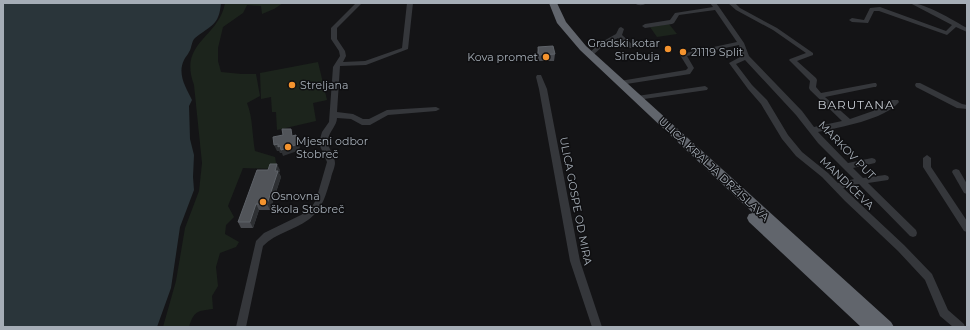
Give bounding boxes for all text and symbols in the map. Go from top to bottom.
place label: Gradski kotar Sirobuja [587,36,660,63]
marker: Gradski kotar Sirobuja [663,44,673,54]
place label: 21119 Split [691,45,744,59]
marker: 21119 Split [678,47,688,57]
place label: Kova promet [467,50,539,64]
marker: Kova promet [541,52,551,62]
place label: Streljana [300,78,349,92]
marker: Streljana [287,80,297,90]
district label: BARUTANA [817,97,895,112]
street label: ULICA KRALJA DRŽISLAVA [656,114,772,224]
street label: MARKOV PUT [816,118,879,183]
place label: Mjesni odbor Stobreč [296,134,368,161]
street label: ULICA GOSPE OD MIRA [557,136,595,266]
marker: Mjesni odbor Stobreč [283,142,293,152]
street label: MANDIĆEVA [817,154,877,212]
place label: Osnovna škola Stobreč [271,189,344,216]
marker: Osnovna škola Stobreč [258,197,268,207]

